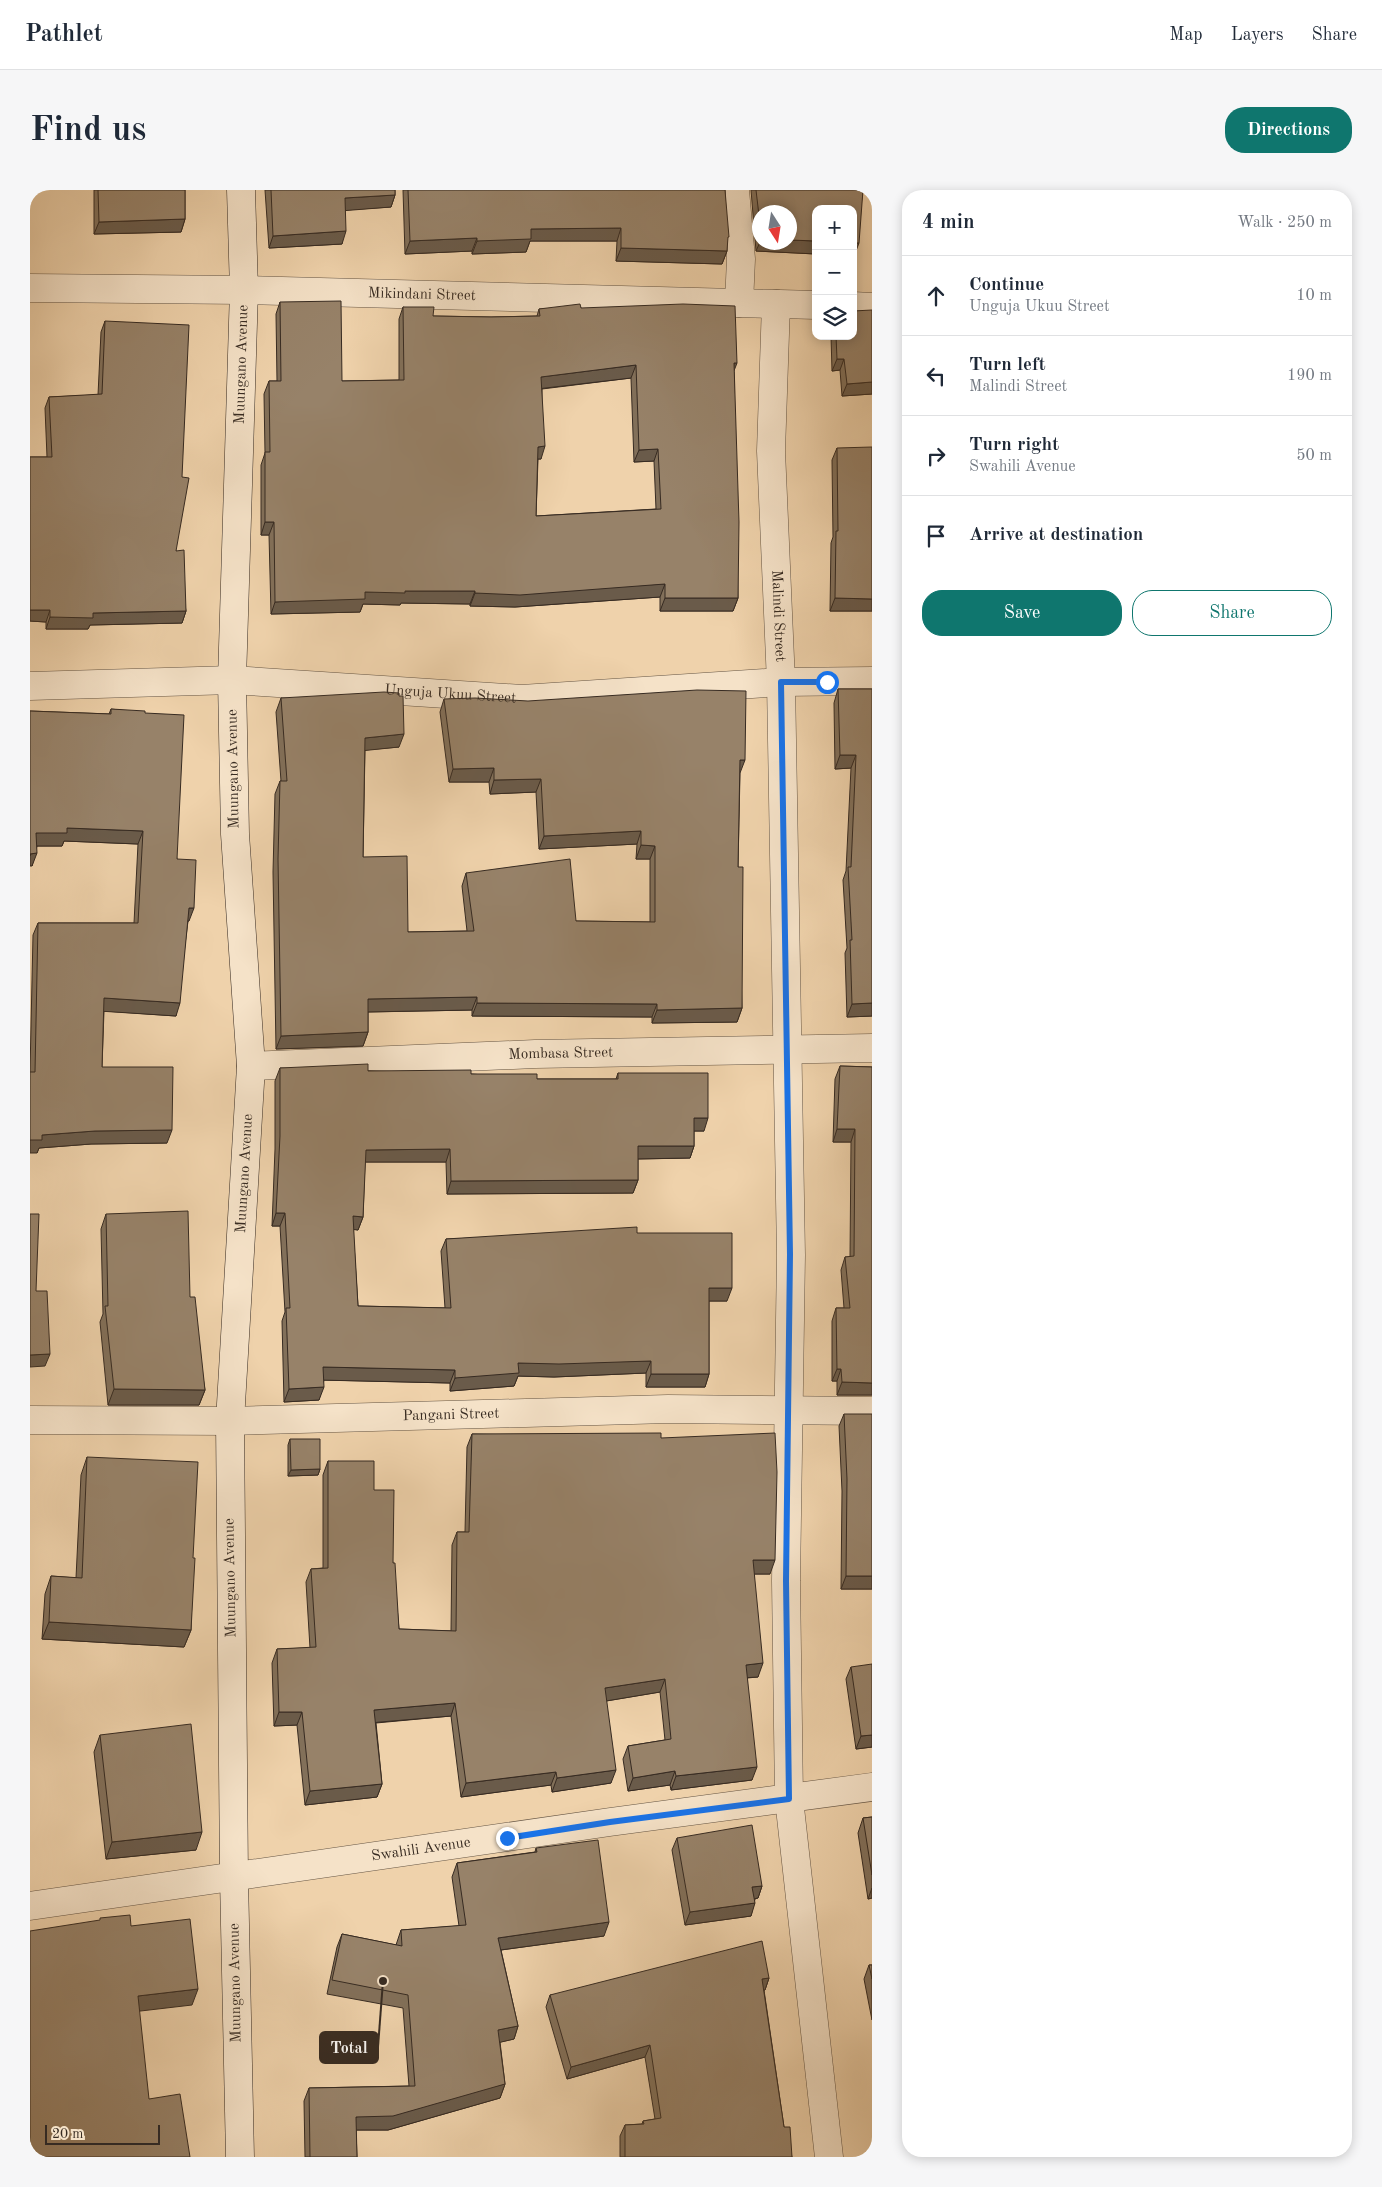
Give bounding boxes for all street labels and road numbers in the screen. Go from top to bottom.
street label: Mikindani Street [368,286,476,304]
street label: Muungano Avenue [232,304,251,424]
street label: Malindi Street [769,569,788,662]
street label: Unguja Ukuu Street [384,683,517,706]
street label: Muungano Avenue [225,709,243,829]
street label: Mombasa Street [508,1045,613,1063]
street label: Muungano Avenue [234,1113,256,1234]
street label: Pangani Street [402,1406,500,1424]
street label: Muungano Avenue [222,1518,240,1638]
street label: Swahili Avenue [370,1835,472,1864]
street label: Muungano Avenue [227,1923,245,2043]

